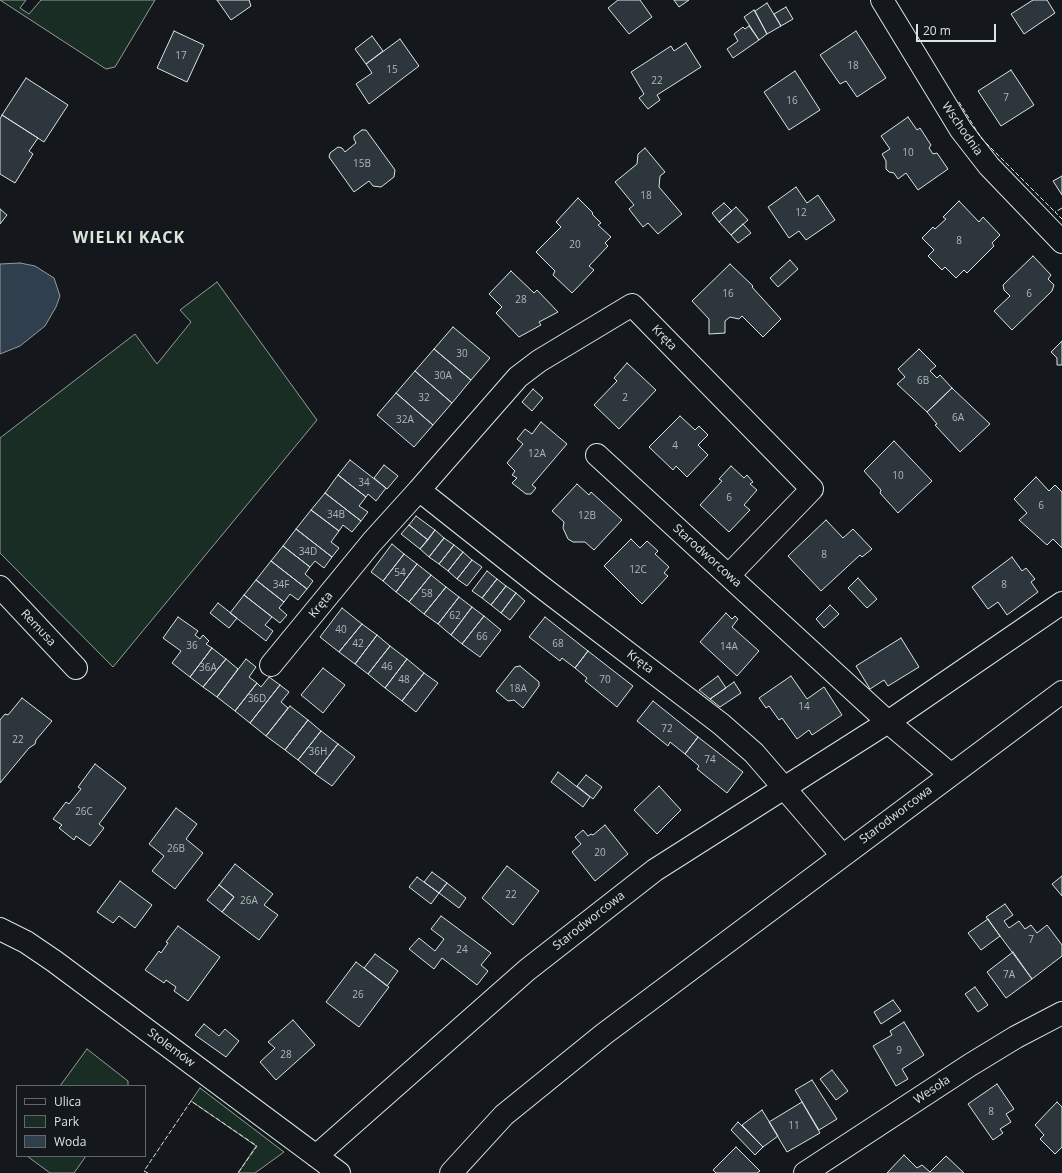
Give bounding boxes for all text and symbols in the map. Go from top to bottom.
scale bar [918,16,998,42]
text: 20 m [923,22,951,39]
house number: 17 [175,50,187,62]
house number: 18 [847,60,859,72]
house number: 15 [386,64,398,76]
house number: 22 [651,75,663,87]
house number: 7 [1003,92,1009,104]
house number: 16 [786,95,798,107]
street label: Wschodnia [938,100,986,158]
house number: 10 [902,147,914,159]
house number: 15B [353,158,371,170]
house number: 18 [640,190,652,202]
house number: 12 [795,207,807,219]
district label: WIELKI KACK [73,228,185,248]
house number: 8 [956,235,962,247]
house number: 20 [569,239,581,251]
house number: 16 [722,288,734,300]
house number: 6 [1026,288,1032,300]
house number: 28 [515,294,527,306]
street label: Kręta [648,322,680,354]
house number: 30 [456,348,468,360]
house number: 30A [434,370,452,382]
house number: 6B [917,375,929,387]
house number: 32 [418,392,430,404]
house number: 2 [622,392,628,404]
house number: 6A [952,412,964,424]
house number: 32A [396,414,414,426]
house number: 4 [672,440,678,452]
house number: 12A [528,448,546,460]
house number: 10 [892,470,904,482]
house number: 34 [358,477,370,489]
house number: 6 [726,492,732,504]
house number: 6 [1038,500,1044,512]
house number: 34B [327,509,345,521]
house number: 12B [578,510,596,522]
street label: Starodworcowa [670,521,744,591]
house number: 34D [299,546,317,558]
house number: 8 [821,549,827,561]
house number: 12C [629,564,647,576]
house number: 54 [394,567,406,579]
house number: 34F [273,579,289,591]
house number: 8 [1001,579,1007,591]
house number: 58 [421,588,433,600]
street label: Kręta [306,589,336,621]
street label: Remusa [17,607,59,649]
house number: 62 [449,610,461,622]
house number: 40 [335,624,347,636]
house number: 66 [476,631,488,643]
house number: 42 [352,638,364,650]
house number: 68 [552,638,564,650]
house number: 36 [186,640,198,652]
house number: 14A [720,641,738,653]
street label: Kręta [624,647,656,677]
house number: 46 [381,661,393,673]
house number: 36A [199,662,217,674]
house number: 48 [398,674,410,686]
house number: 70 [599,674,611,686]
house number: 18A [509,683,527,695]
house number: 36D [248,693,266,705]
house number: 14 [798,701,810,713]
house number: 72 [661,723,673,735]
house number: 22 [12,734,24,746]
house number: 36H [309,746,327,758]
house number: 74 [704,754,716,766]
street label: Starodworcowa [857,783,935,847]
house number: 26C [75,806,93,818]
house number: 26B [167,843,185,855]
house number: 20 [594,847,606,859]
street label: Starodworcowa [550,888,628,954]
house number: 22 [505,889,517,901]
house number: 26A [240,895,258,907]
house number: 7 [1028,934,1034,946]
house number: 24 [456,944,468,956]
house number: 7A [1003,969,1015,981]
house number: 26 [352,989,364,1001]
street label: Stolemów [145,1026,197,1070]
house number: 9 [896,1045,902,1057]
house number: 28 [280,1049,292,1061]
street label: Wesoła [911,1073,953,1107]
legend [16,1085,146,1157]
text: Ulica [54,1093,81,1110]
house number: 8 [988,1106,994,1118]
text: Park [54,1113,79,1130]
house number: 11 [788,1120,800,1132]
text: Woda [54,1133,86,1150]

